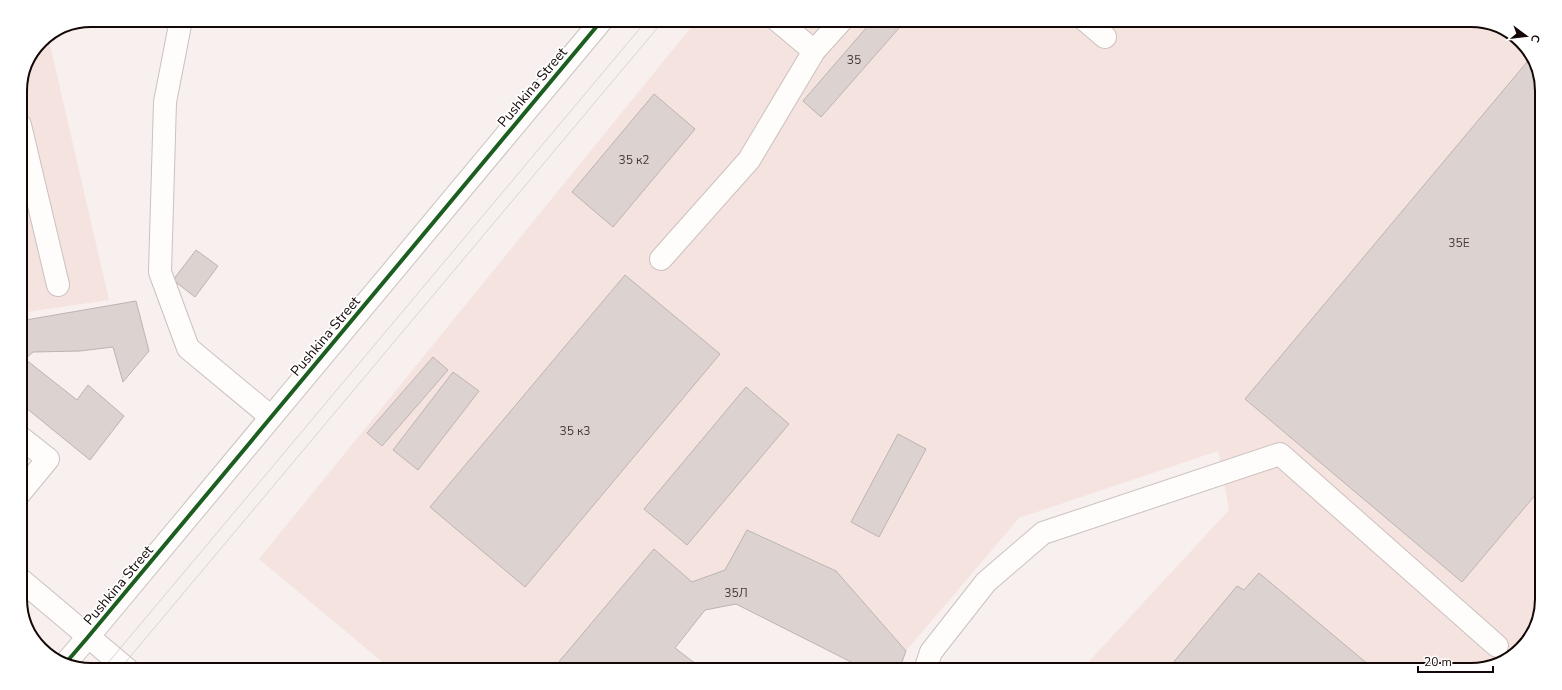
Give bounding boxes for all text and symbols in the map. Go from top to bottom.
north arrow [1506,16,1546,56]
text: С [1527,33,1543,45]
street label: Pushkina Street [493,43,571,131]
house number: 35 [847,52,861,68]
house number: 35 к2 [619,152,650,168]
house number: 35Е [1448,235,1470,251]
street label: Pushkina Street [286,292,364,380]
house number: 35 к3 [560,423,591,439]
street label: Pushkina Street [79,541,157,629]
house number: 35Л [724,585,748,601]
scale bar [1418,648,1493,674]
text: 20 m [1424,654,1452,670]

